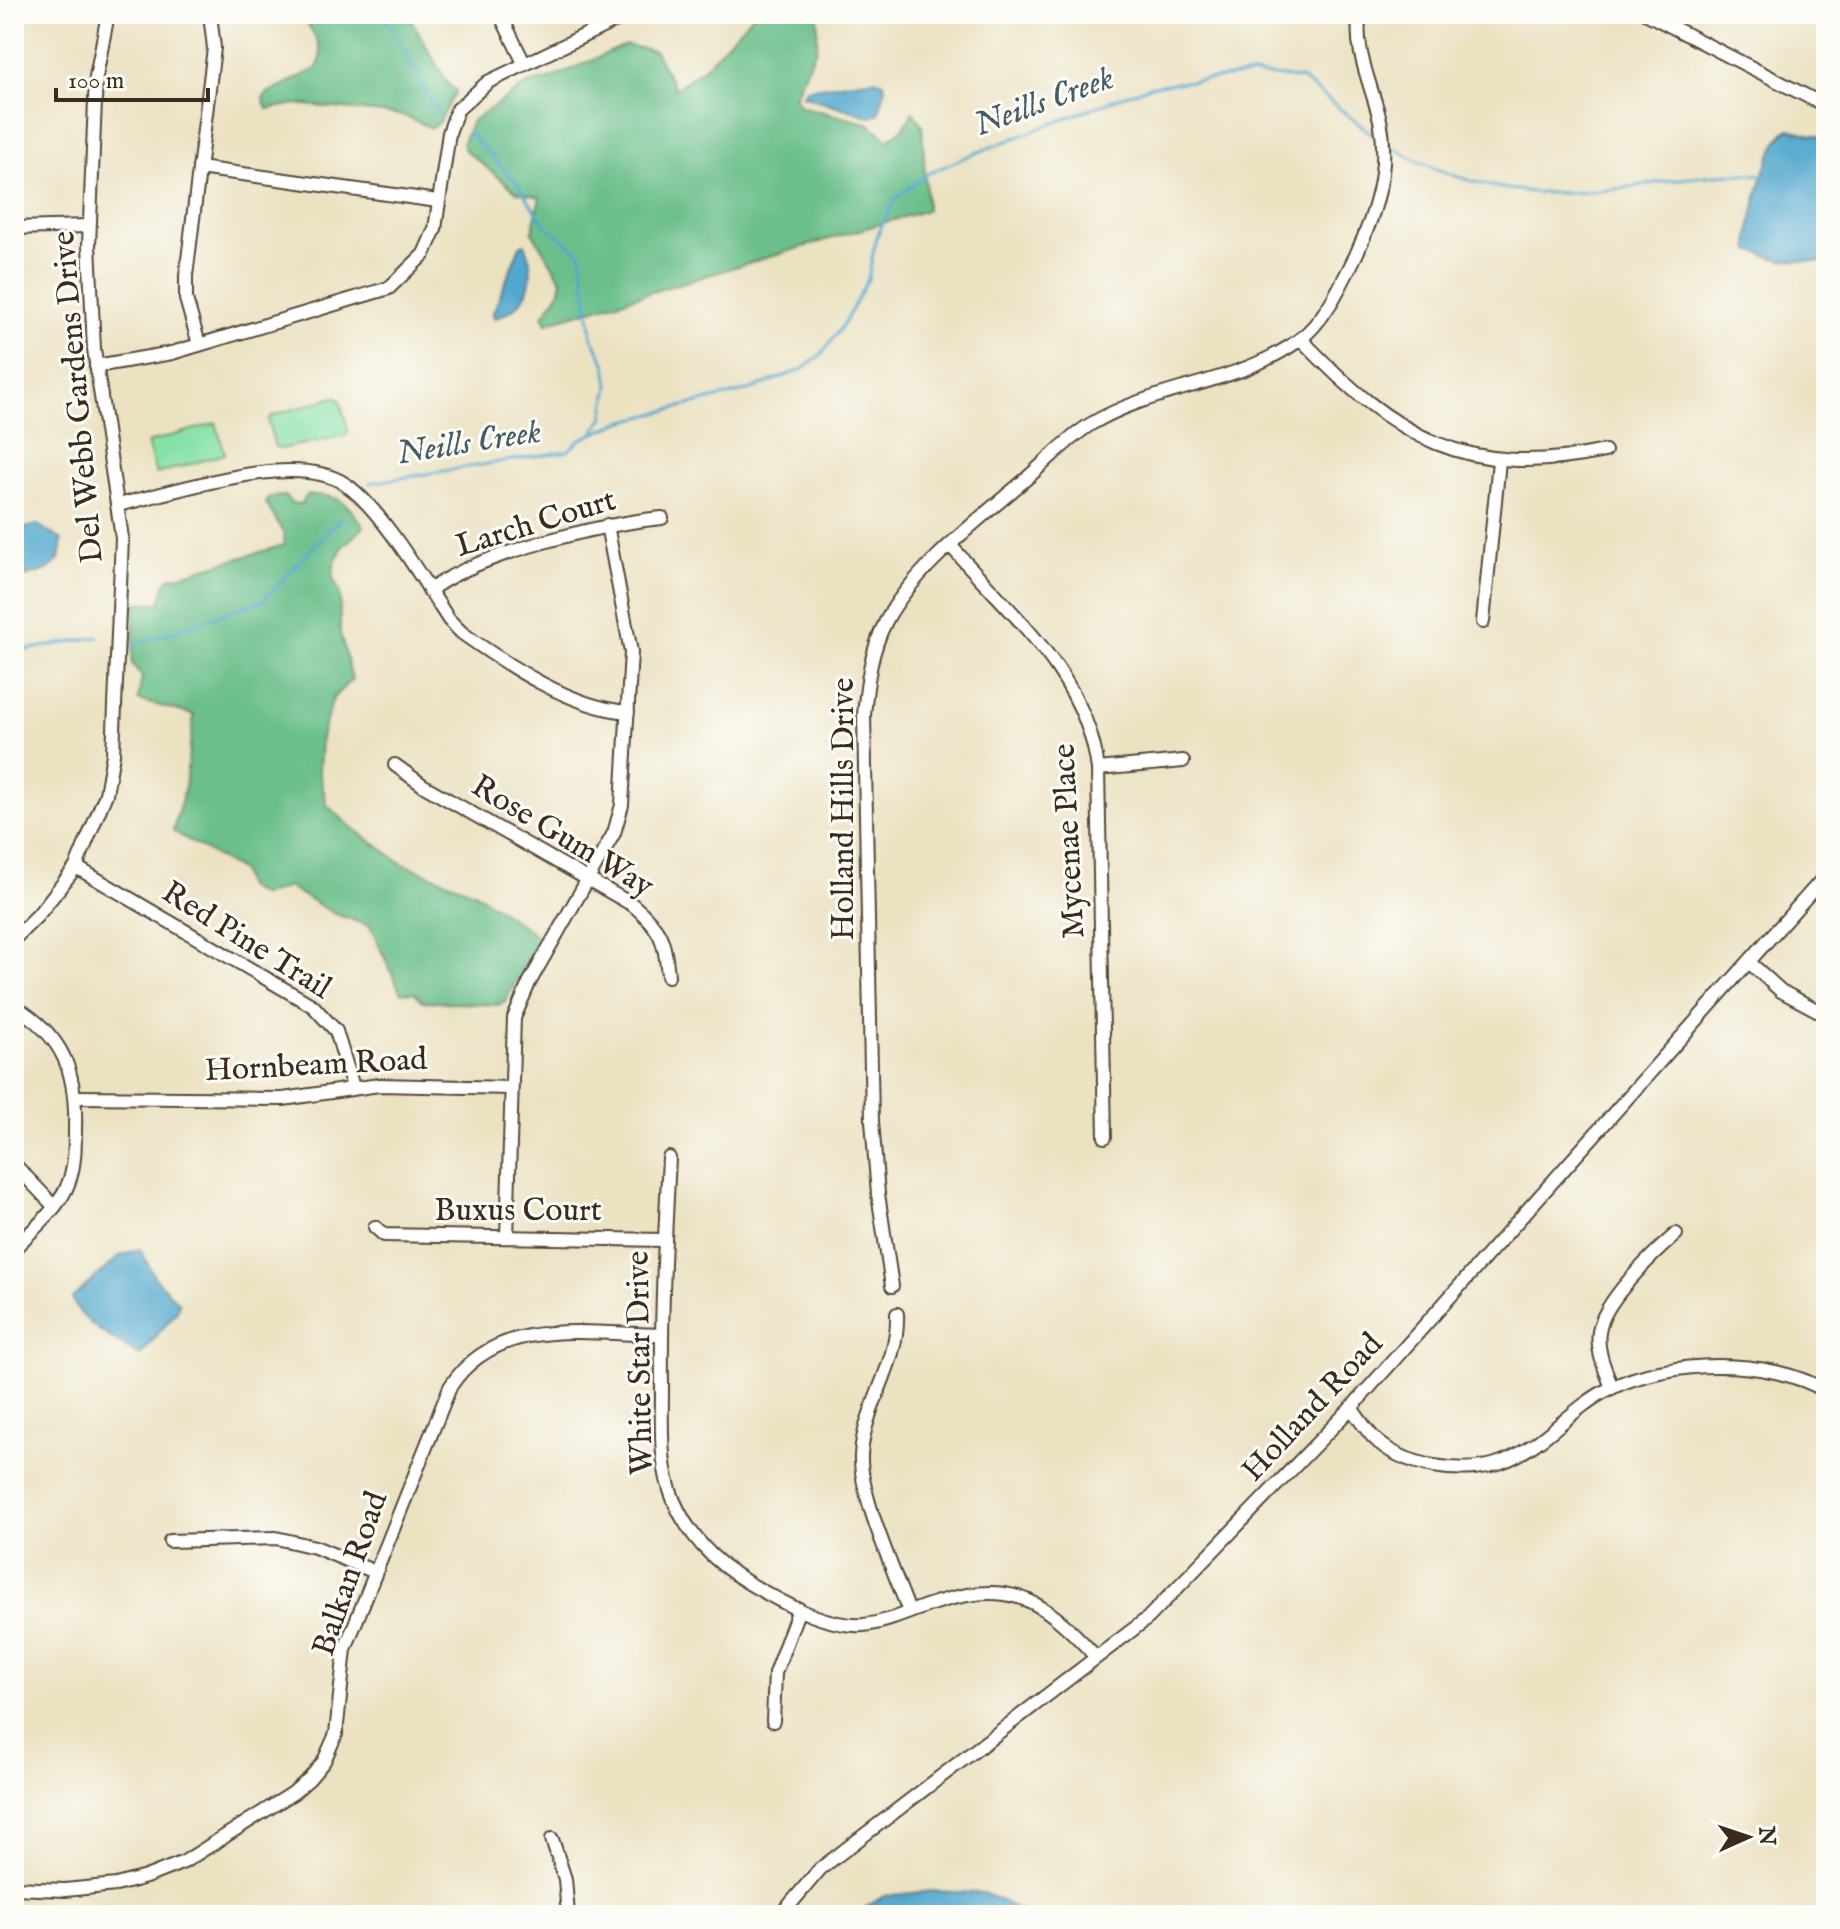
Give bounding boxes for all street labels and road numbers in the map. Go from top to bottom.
street label: Del Webb Gardens Drive [44,229,114,565]
street label: Larch Court [451,480,621,568]
street label: Holland Hills Drive [824,678,865,940]
street label: Mycenae Place [1044,742,1096,940]
street label: Rose Gum Way [463,766,661,908]
street label: Red Pine Trail [154,873,339,1010]
street label: Hornbeam Road [204,1040,429,1092]
street label: Buxus Court [434,1191,602,1232]
street label: White Star Drive [619,1250,663,1476]
street label: Holland Road [1234,1324,1393,1491]
street label: Balkan Road [304,1486,399,1662]

